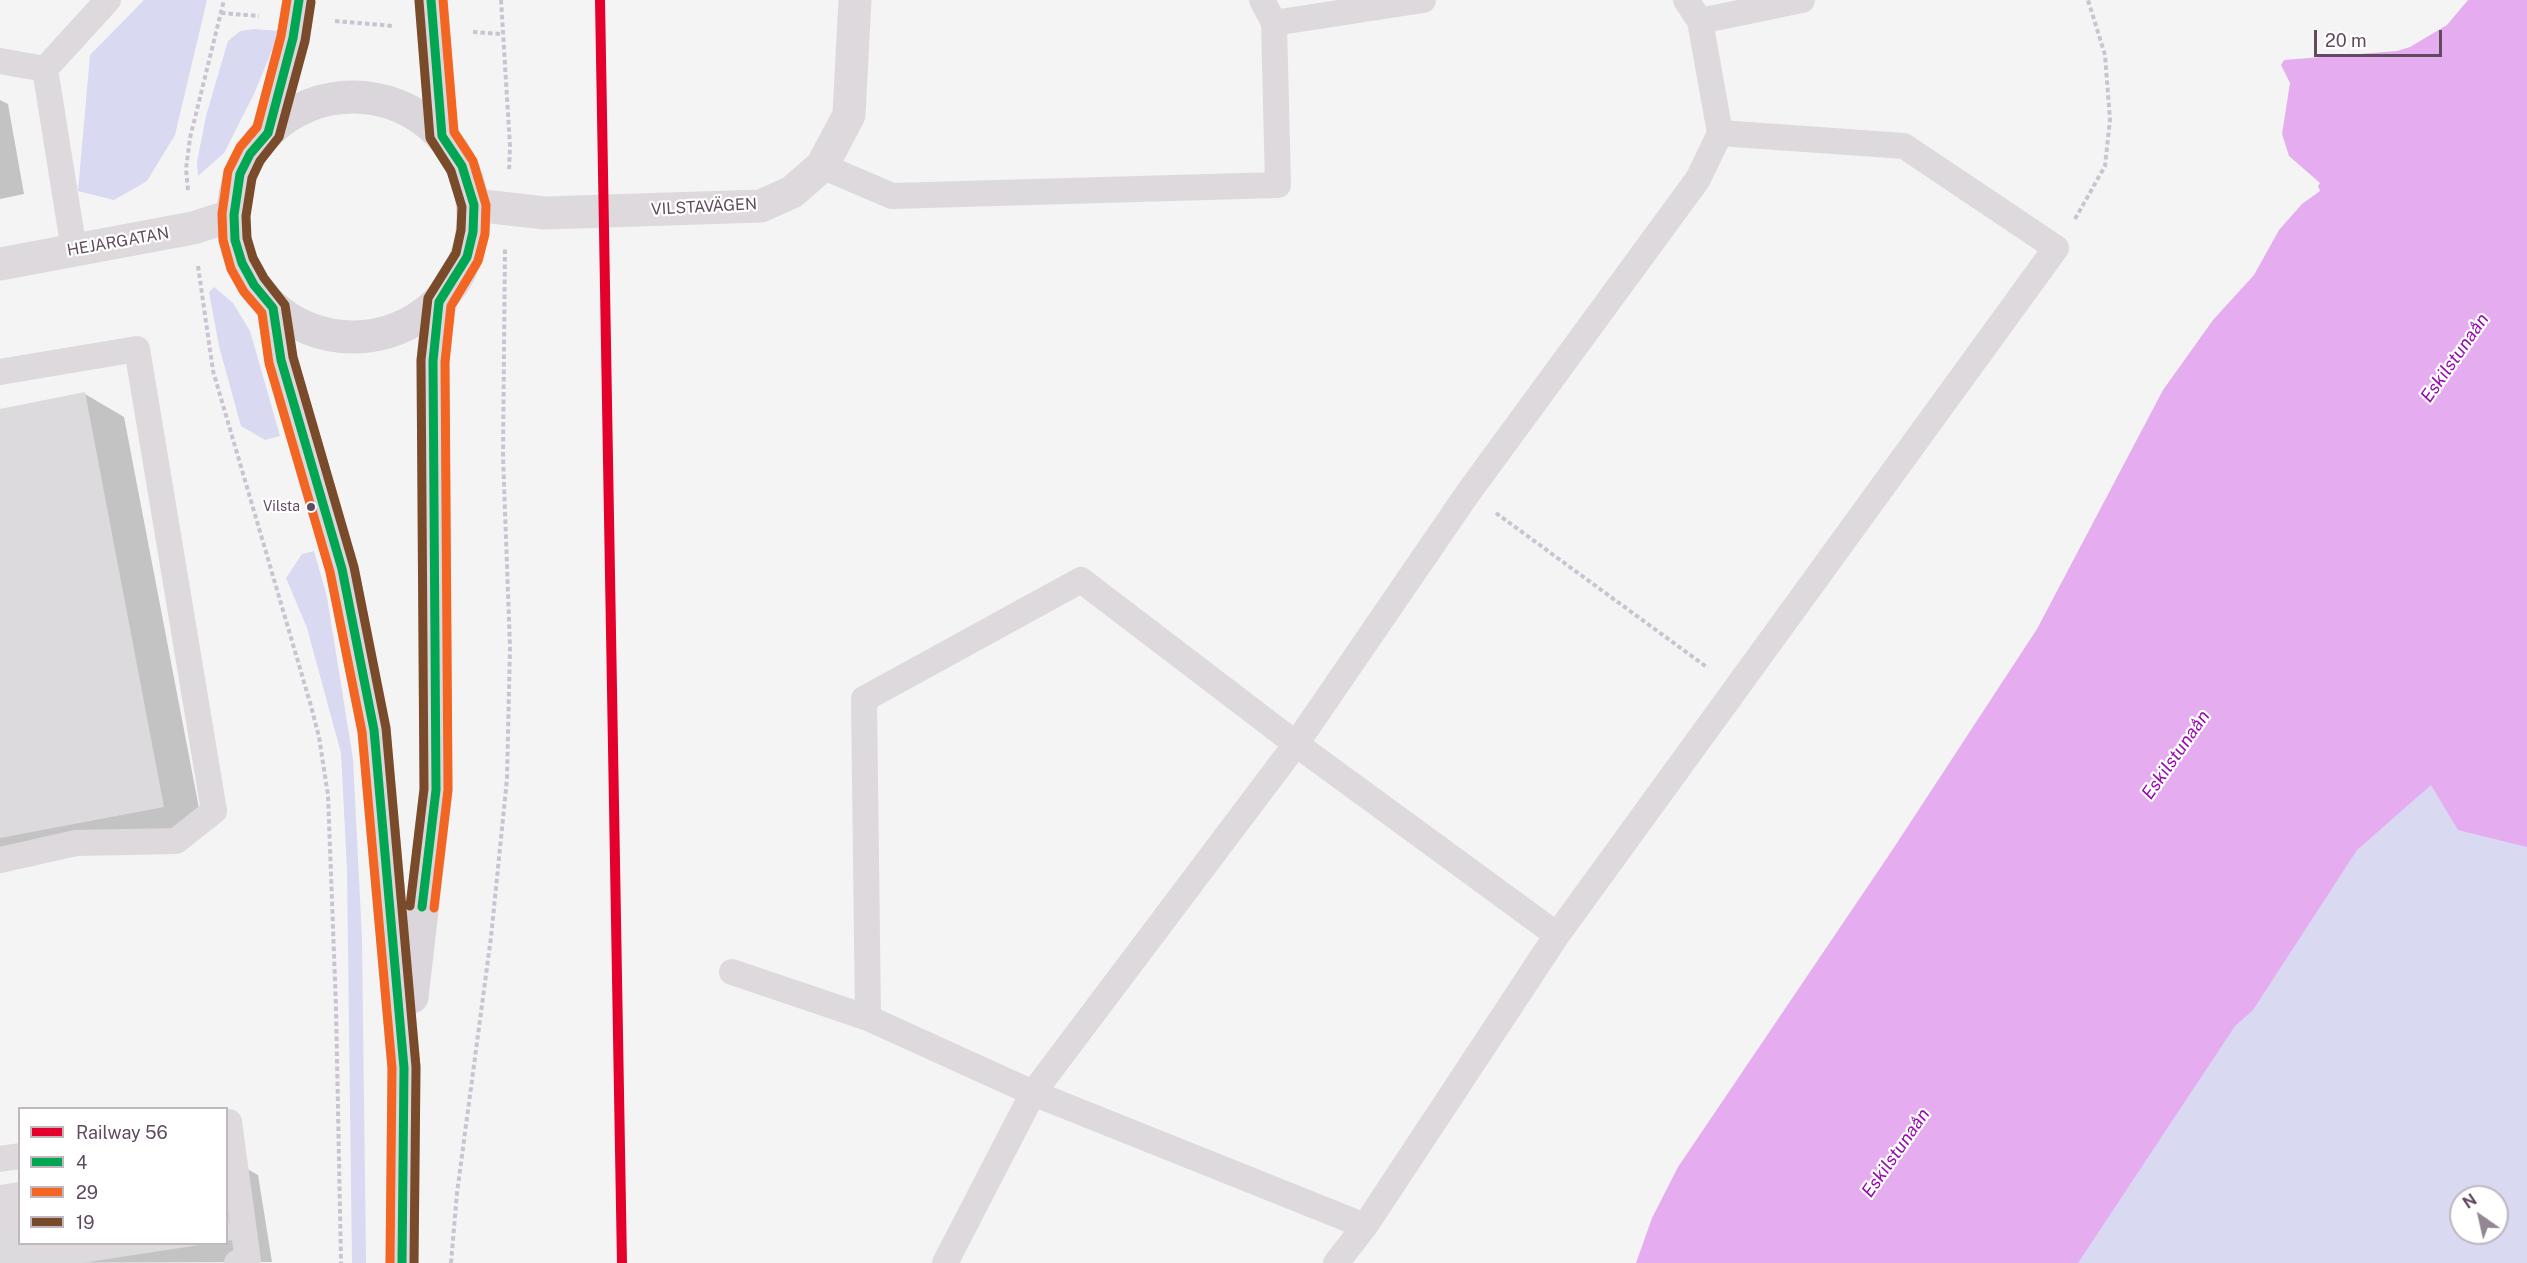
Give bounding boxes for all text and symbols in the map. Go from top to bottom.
scale bar [2317,18,2444,56]
text: 20 m [2325,30,2367,51]
street label: VILSTAVÄGEN [650,195,758,219]
street label: HEJARGATAN [65,224,171,260]
water label: Eskilstunaån [2416,309,2494,407]
place label: Vilsta [263,499,300,515]
marker: Vilsta [305,501,317,513]
water label: Eskilstunaån [2137,706,2215,804]
water label: Eskilstunaån [1857,1104,1935,1202]
legend [18,1107,228,1245]
text: Railway 56 [76,1122,168,1143]
text: 4 [76,1152,87,1173]
text: 29 [76,1182,98,1203]
north arrow [2449,1185,2509,1245]
text: N [2459,1190,2480,1213]
text: 19 [76,1212,95,1233]

